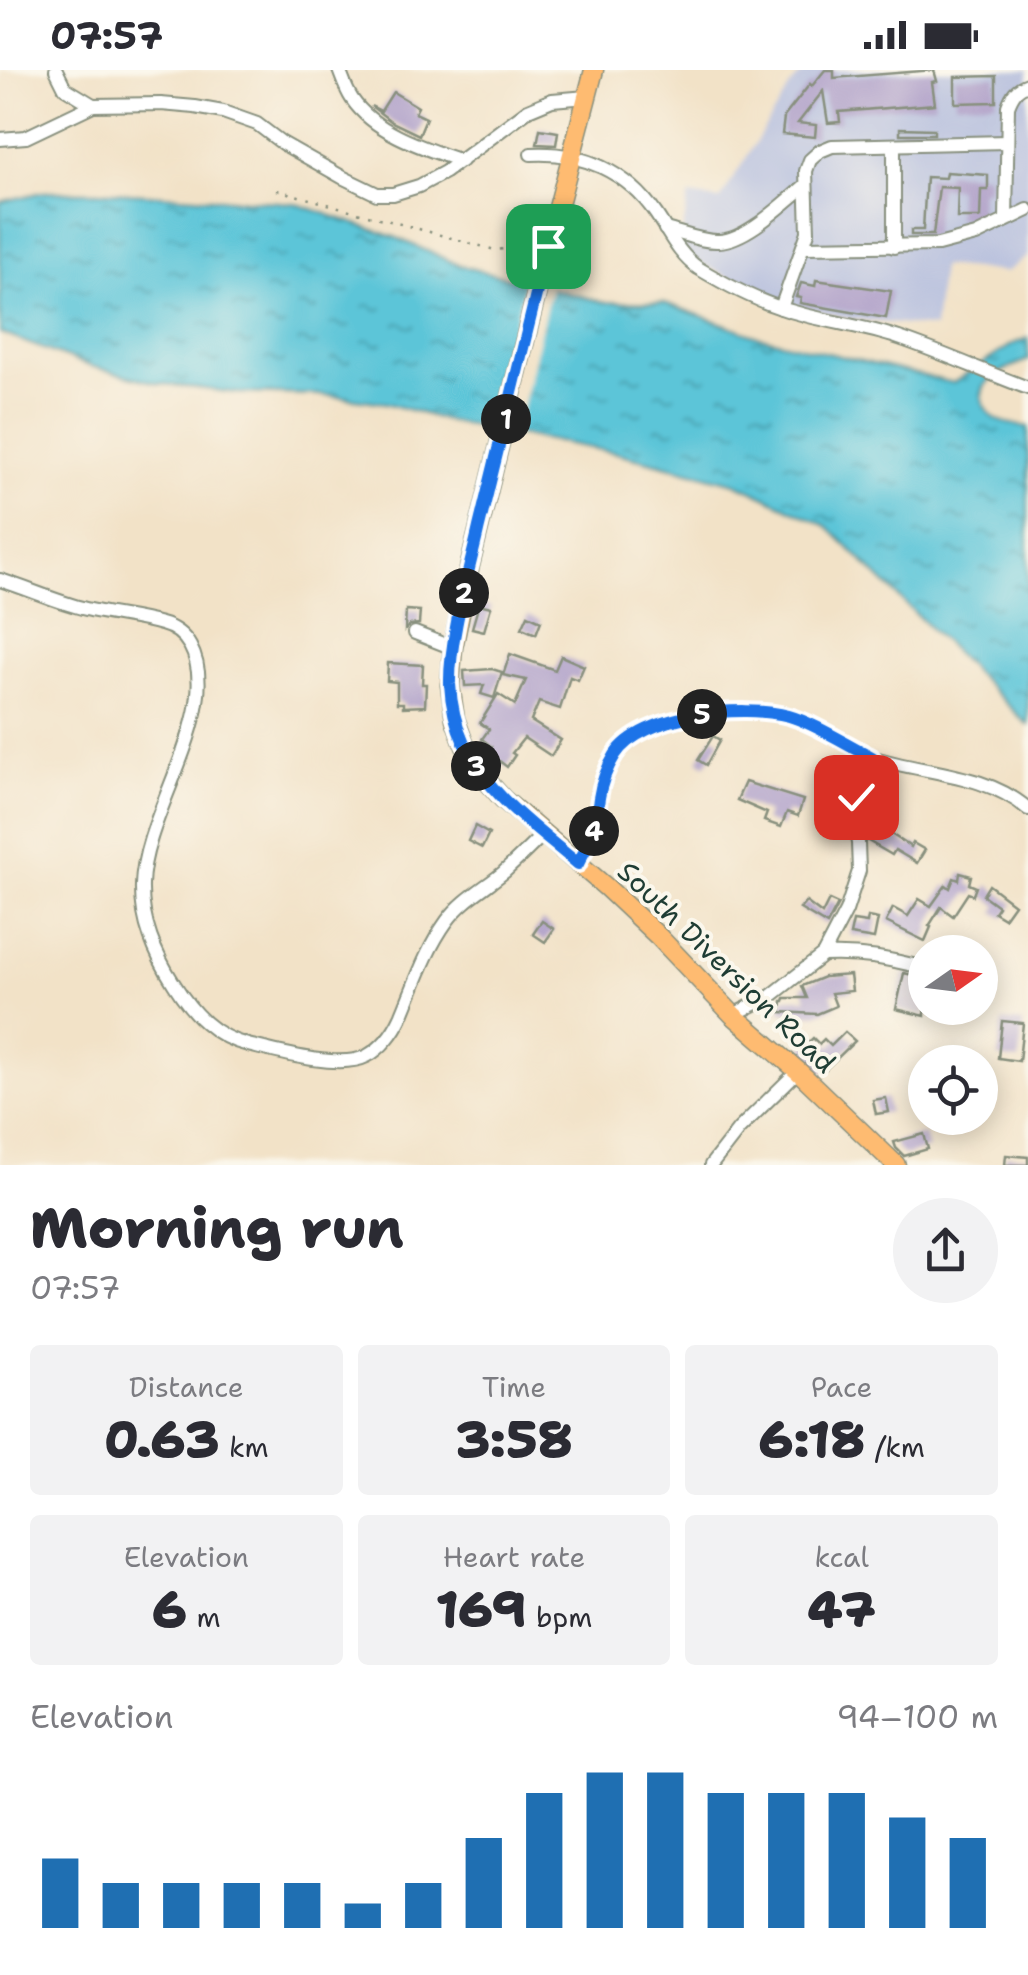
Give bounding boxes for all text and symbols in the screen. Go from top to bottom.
text: 07:57 [50,10,163,61]
pin [506,204,591,289]
icon: arrive [521,219,576,274]
pin: 1 [481,394,531,444]
text: 1 [500,400,512,438]
pin: 2 [439,568,489,618]
text: 2 [454,574,474,612]
pin: 5 [677,689,727,739]
text: 5 [693,695,711,733]
pin: 3 [451,741,501,791]
text: 3 [466,747,486,785]
pin [814,755,899,840]
icon: check [829,770,884,825]
pin: 4 [569,806,619,856]
text: 4 [584,812,604,850]
street label: South Diversion Road [610,853,844,1081]
north arrow [908,935,998,1025]
map controls [908,935,998,1135]
button: locate [908,1045,998,1135]
text: Morning run [30,1191,404,1265]
button: share [893,1198,998,1303]
text: 07:57 [30,1266,120,1309]
text: Distance [129,1368,244,1406]
text: Time [482,1368,546,1406]
text: Pace [811,1368,872,1406]
text: 0.63 [104,1406,220,1473]
text: 3:58 [455,1406,573,1473]
text: 6:18 [758,1406,865,1473]
text: km [220,1428,269,1466]
text: /km [865,1428,925,1466]
text: Elevation [124,1538,249,1576]
text: Heart rate [443,1538,585,1576]
text: kcal [814,1538,869,1576]
text: 6 [152,1576,187,1643]
text: 169 [436,1576,527,1643]
text: 47 [807,1576,876,1643]
text: m [187,1598,221,1636]
text: bpm [527,1598,592,1636]
text: Elevation [30,1695,173,1738]
text: 94–100 m [837,1695,998,1738]

